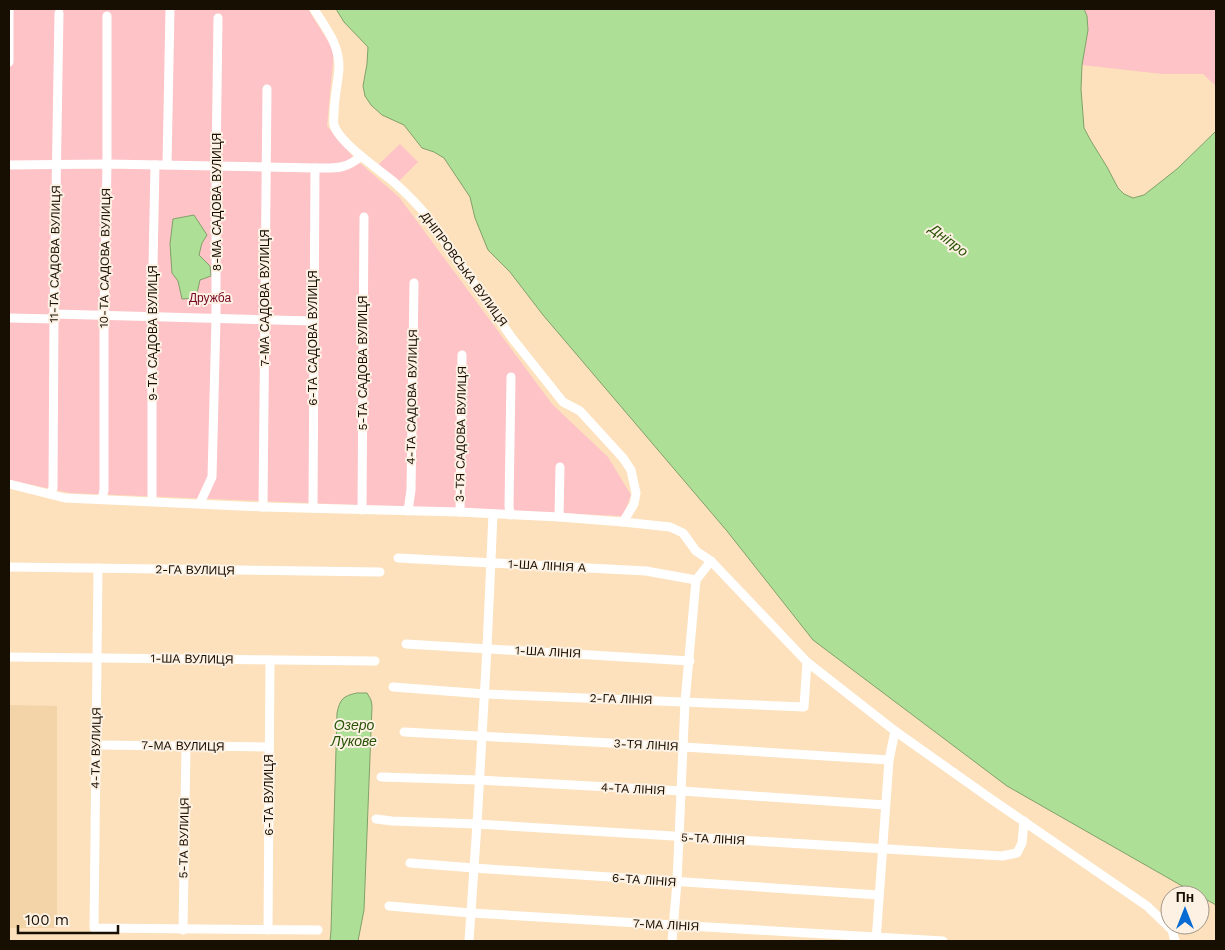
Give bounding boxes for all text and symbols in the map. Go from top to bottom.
street label: 8-МА САДОВА ВУЛИЦЯ [210,133,224,271]
street label: 11-ТА САДОВА ВУЛИЦЯ [47,185,63,323]
street label: 10-ТА САДОВА ВУЛИЦЯ [97,188,113,328]
street label: ДНІПРОВСЬКА ВУЛИЦЯ [418,209,510,329]
water label: Дніпро [925,219,972,260]
street label: 7-МА САДОВА ВУЛИЦЯ [258,229,272,367]
street label: 9-ТА САДОВА ВУЛИЦЯ [146,265,160,401]
street label: 6-ТА САДОВА ВУЛИЦЯ [306,270,320,406]
park label: Дружба [189,291,231,305]
street label: 5-ТА САДОВА ВУЛИЦЯ [356,296,370,430]
street label: 4-ТА САДОВА ВУЛИЦЯ [404,329,420,465]
street label: 3-ТЯ САДОВА ВУЛИЦЯ [453,366,469,502]
street label: 1-ША ЛІНІЯ А [508,557,586,575]
street label: 2-ГА ВУЛИЦЯ [155,562,235,578]
street label: 1-ША ЛІНІЯ [515,643,581,661]
street label: 1-ША ВУЛИЦЯ [150,651,234,667]
street label: 2-ГА ЛІНІЯ [590,691,652,707]
street label: 4-ТА ВУЛИЦЯ [88,707,104,789]
water label: Озеро Лукове [330,717,377,749]
street label: 3-ТЯ ЛІНІЯ [613,736,679,754]
street label: 7-МА ВУЛИЦЯ [141,738,225,754]
street label: 6-ТА ВУЛИЦЯ [262,754,276,836]
street label: 4-ТА ЛІНІЯ [600,780,666,798]
street label: 5-ТА ВУЛИЦЯ [176,797,192,879]
street label: 5-ТА ЛІНІЯ [681,830,745,848]
street label: 6-ТА ЛІНІЯ [611,871,677,889]
north arrow [1160,885,1210,935]
text: Пн [1176,889,1194,905]
scale bar [18,902,118,934]
text: 100 m [25,911,69,929]
street label: 7-МА ЛІНІЯ [633,916,699,934]

